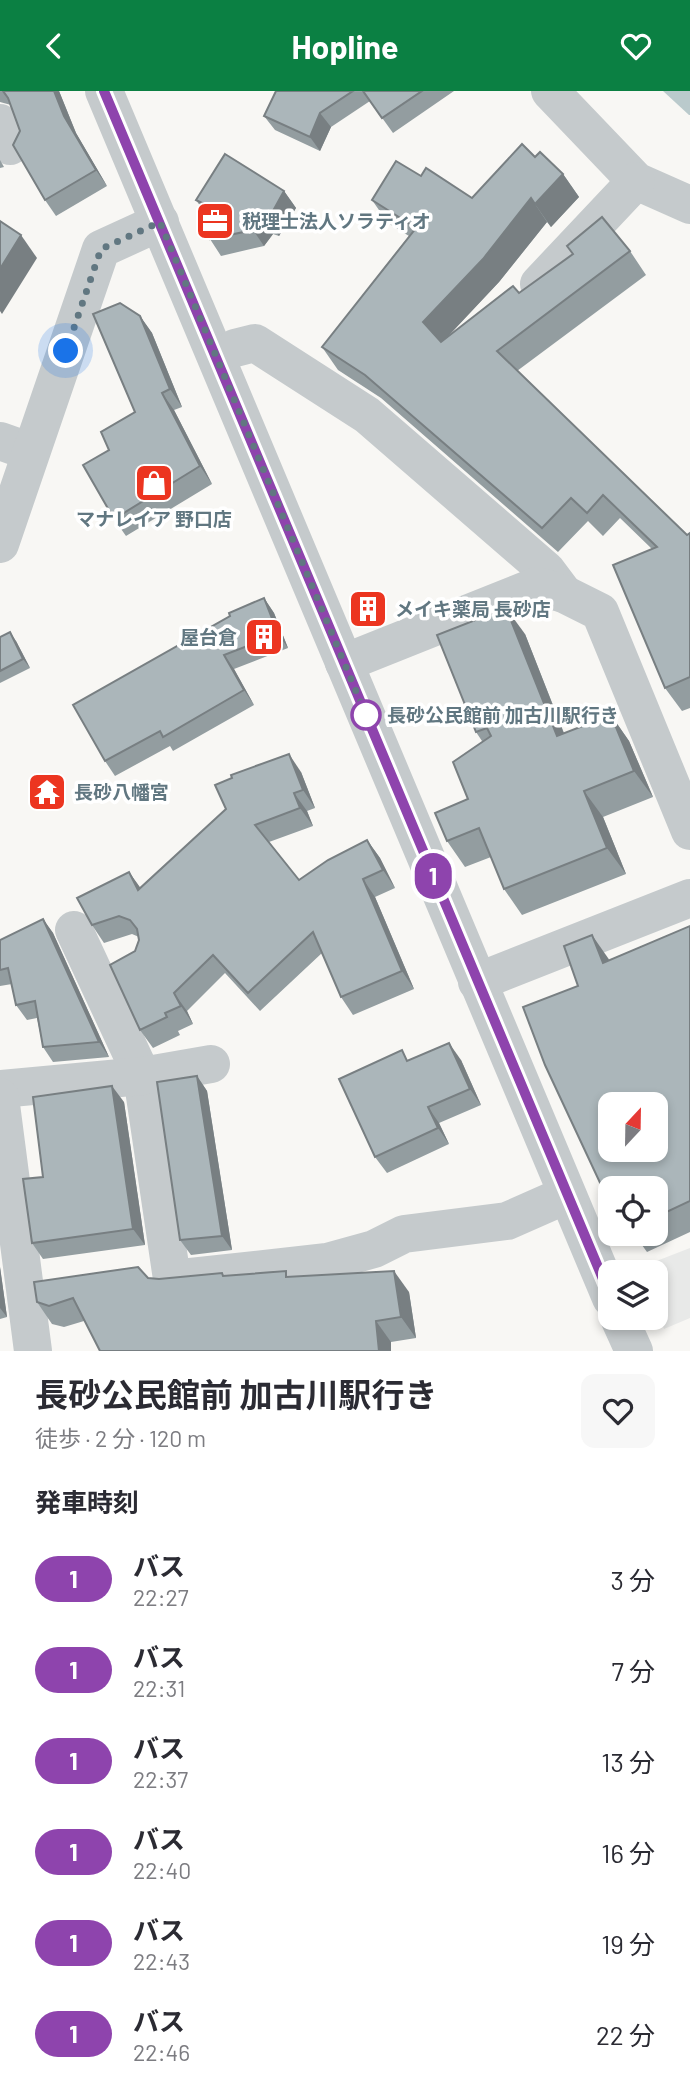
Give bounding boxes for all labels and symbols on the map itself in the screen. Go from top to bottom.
office icon: 税理士法人ソラティオ [194,200,236,242]
place label: 税理士法人ソラティオ [242,209,431,232]
your location [48,333,83,368]
shop icon: マナレイア 野口店 [133,462,175,504]
place label: マナレイア 野口店 [76,507,232,530]
building icon: メイキ薬局 長砂店 [347,588,389,630]
place label: メイキ薬局 長砂店 [395,597,551,620]
building icon: 屋台倉 [243,616,285,658]
place label: 屋台倉 [180,625,237,648]
marker: 長砂公民館前 加古川駅行き [351,700,381,730]
place label: 長砂公民館前 加古川駅行き [387,703,619,726]
temple icon: 長砂八幡宮 [26,771,68,813]
place label: 長砂八幡宮 [74,780,169,803]
line badge: 1 [410,853,456,899]
north arrow [598,1092,668,1162]

